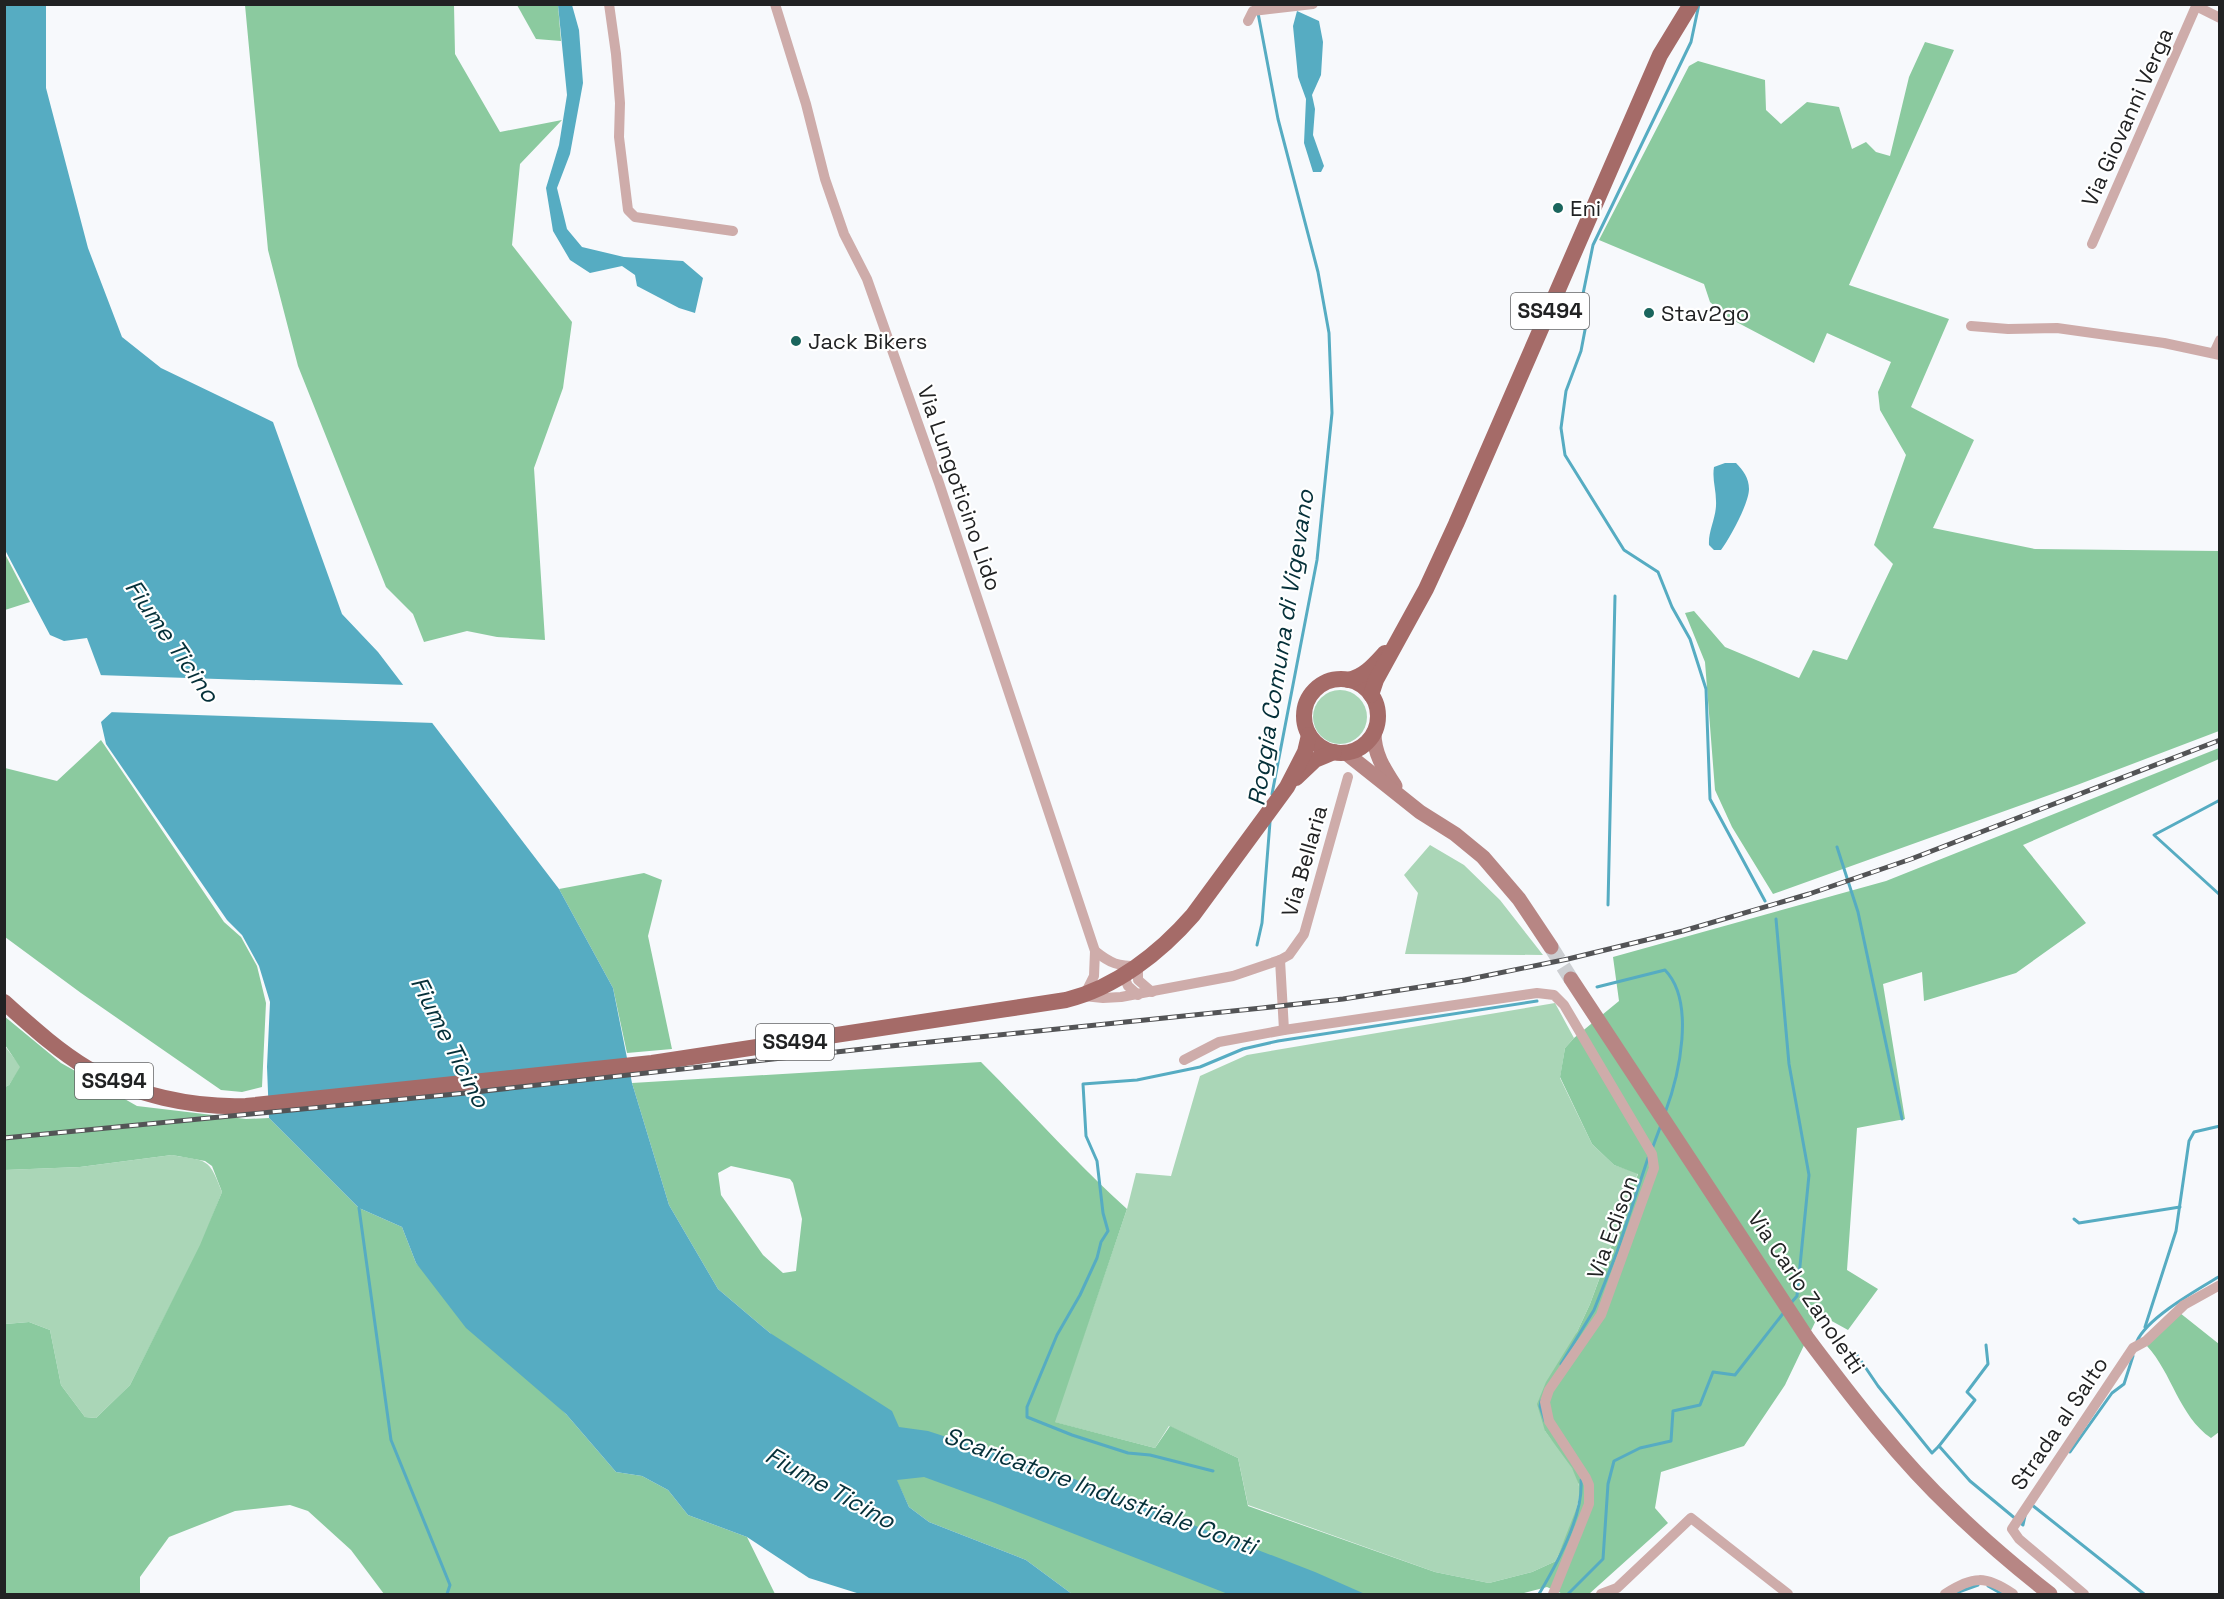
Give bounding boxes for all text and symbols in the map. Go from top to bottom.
street label: Via Giovanni Verga [2075,23,2179,211]
place label: Eni [1570,194,1601,222]
marker: Eni [1551,201,1565,215]
road number: SS494 [1511,293,1589,329]
place label: Stav2go [1661,299,1749,327]
marker: Stav2go [1642,306,1656,320]
place label: Jack Bikers [808,327,927,355]
marker: Jack Bikers [789,334,803,348]
street label: Via Lungoticino Lido [912,382,1008,594]
water label: Roggia Comuna di Vigevano [1240,486,1321,808]
water label: Fiume Ticino [119,573,227,709]
street label: Via Bellaria [1275,802,1333,920]
water label: Fiume Ticino [404,971,497,1114]
road number: SS494 [756,1024,834,1060]
road number: SS494 [75,1063,153,1099]
street label: Via Edison [1580,1171,1644,1283]
street label: Via Carlo Zanoletti [1742,1205,1872,1379]
street label: Strada al Salto [2004,1351,2114,1495]
water label: Scaricatore Industriale Conti [940,1419,1264,1563]
water label: Fiume Ticino [760,1439,902,1536]

